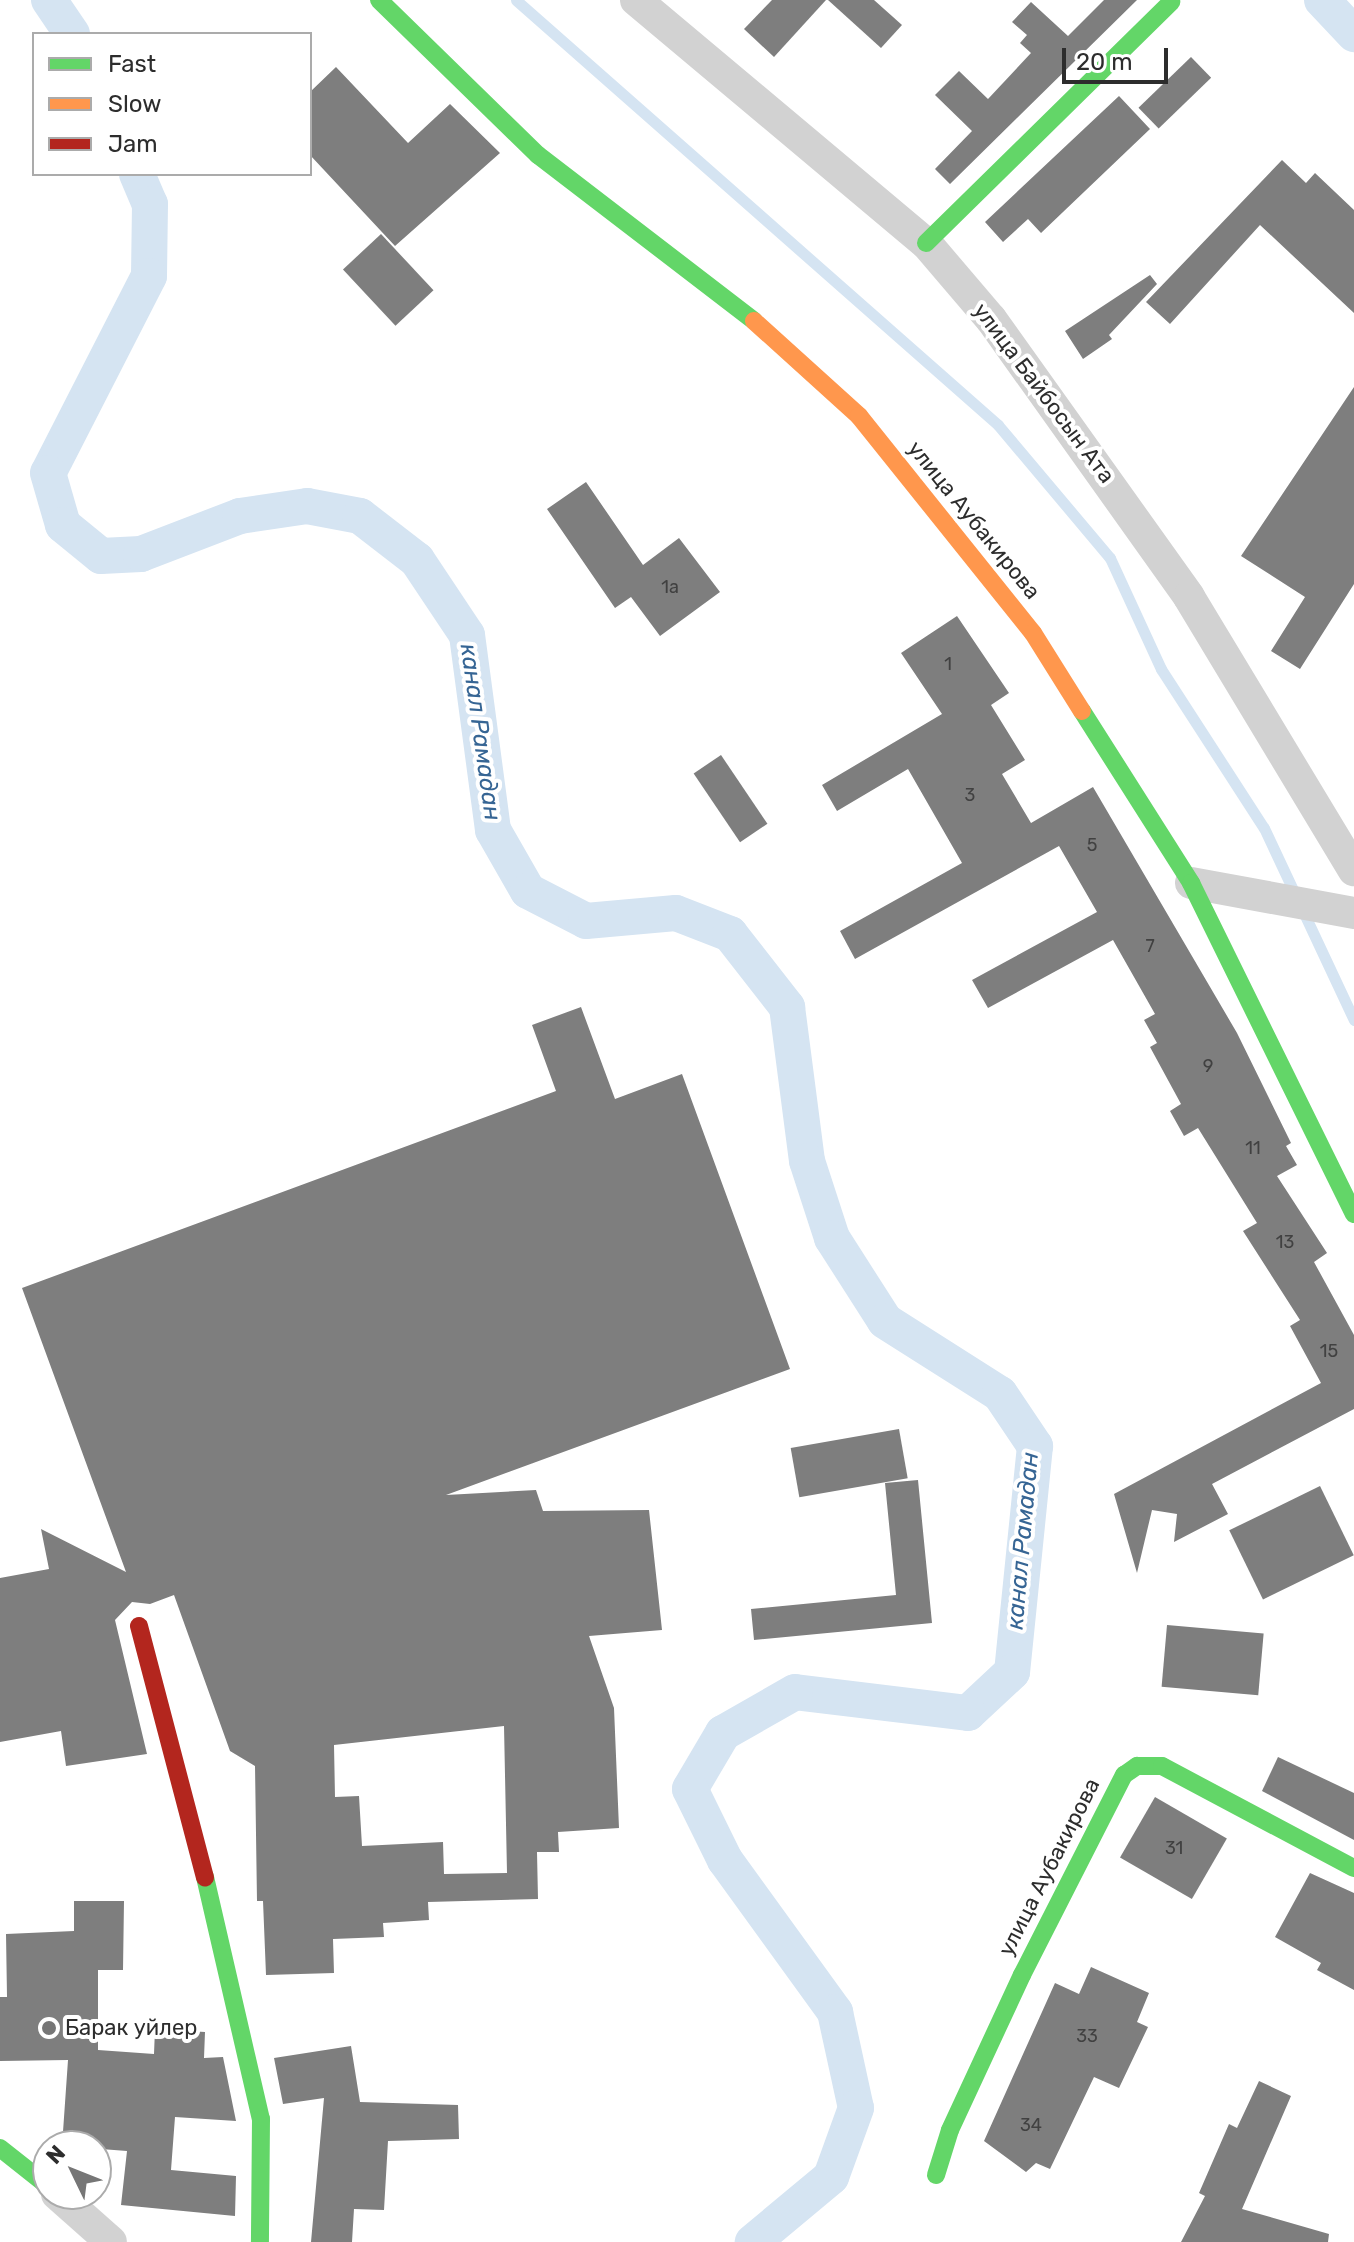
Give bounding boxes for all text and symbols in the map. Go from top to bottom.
legend [32,32,312,176]
scale bar [1066,32,1172,82]
text: 20 m [1076,48,1133,76]
text: Fast [108,50,156,78]
text: Slow [108,90,161,118]
text: Jam [108,130,158,158]
street label: улица Байбосын Ата [968,298,1120,488]
street label: улица Аубакирова [902,436,1046,604]
house number: 1а [661,576,679,598]
water label: канал Рамадан [453,642,507,822]
house number: 1 [944,653,952,675]
house number: 3 [965,784,975,806]
house number: 5 [1087,834,1097,856]
house number: 7 [1145,935,1155,957]
house number: 9 [1203,1055,1213,1077]
house number: 11 [1245,1137,1261,1159]
house number: 13 [1276,1231,1294,1253]
house number: 15 [1320,1340,1338,1362]
water label: канал Рамадан [1001,1451,1045,1631]
street label: улица Аубакирова [993,1774,1105,1960]
house number: 31 [1165,1837,1183,1859]
place label: Барак уйлер [65,2015,197,2041]
marker: Барак уйлер [40,2019,58,2037]
house number: 33 [1076,2025,1098,2047]
house number: 34 [1020,2114,1042,2136]
north arrow [32,2130,112,2210]
text: N [40,2140,71,2170]

